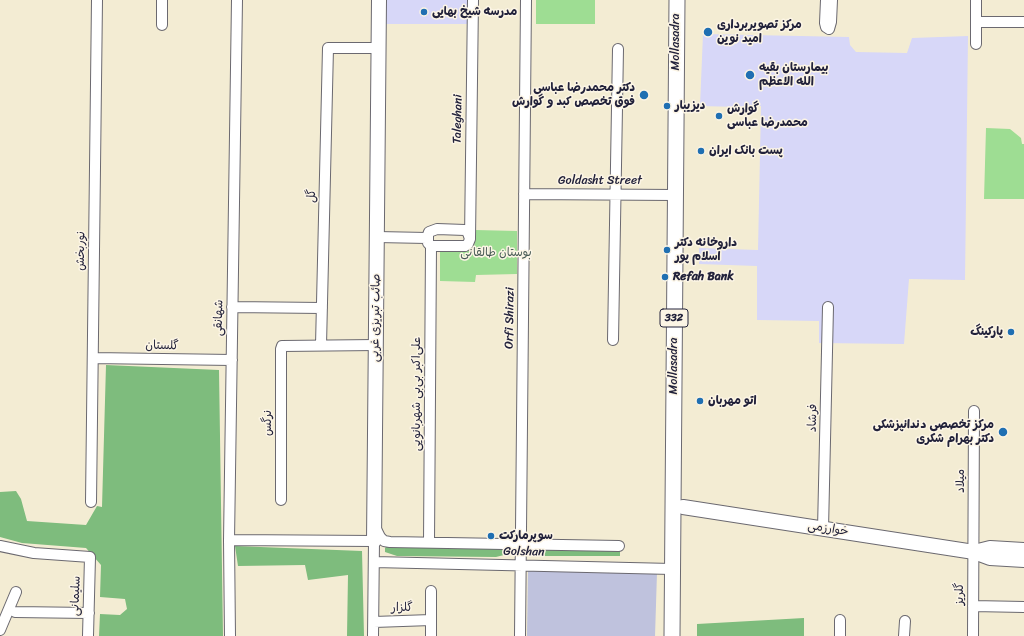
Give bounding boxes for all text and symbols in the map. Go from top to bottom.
place label: مدرسه شیخ بهایی [432,5,517,19]
marker: مدرسه شیخ بهایی [419,7,429,17]
street label: Mollasadra [669,14,683,70]
place label: مرکز تصویربرداری امید نوین [717,18,802,46]
marker: مرکز تصویربرداری امید نوین [702,26,714,38]
place label: بیمارستان بقیه الله الاعظم [759,61,828,89]
marker: بیمارستان بقیه الله الاعظم [744,69,756,81]
place label: دکتر محمدرضا عباسی فوق تخصص کبد و گوارش [512,81,635,109]
marker: دکتر محمدرضا عباسی فوق تخصص کبد و گوارش [638,89,650,101]
street label: Taleghani [450,94,466,144]
place label: دیزیبار [675,99,705,113]
marker: دیزیبار [662,101,672,111]
place label: گوارش محمدرضا عباسی [727,102,808,130]
marker: گوارش محمدرضا عباسی [714,111,724,121]
place label: پست بانک ایران [709,144,783,158]
marker: پست بانک ایران [696,146,706,156]
street label: Goldasht Street [558,174,642,188]
street label: گل [305,189,319,203]
street label: نوربخش [73,231,89,271]
place label: داروخانه دکتر اسلام پور [675,236,737,264]
marker: داروخانه دکتر اسلام پور [662,245,672,255]
park label: بوستان طالقانی [460,246,532,260]
place label: Refah Bank [673,270,734,284]
marker: Refah Bank [660,272,670,282]
street label: صائب تبریزی غربی [368,274,384,362]
street label: Orfi Shirazi [502,287,518,349]
street label: شهانقی [211,300,227,336]
road number: 332 [660,309,688,327]
place label: پارکینگ [970,325,1003,339]
marker: پارکینگ [1006,327,1016,337]
street label: علی‌اکبر بی‌بی شهربانویی [410,337,424,451]
street label: Mollasadra [667,338,681,394]
street label: گلستان [145,339,179,353]
place label: اتو مهربان [708,394,756,408]
marker: اتو مهربان [695,396,705,406]
street label: فرشاد [806,404,820,432]
street label: نرگس [261,410,275,436]
place label: مرکز تخصصی دندانپزشکی دکتر بهرام شکری [873,418,994,446]
marker: مرکز تخصصی دندانپزشکی دکتر بهرام شکری [997,426,1009,438]
street label: میلاد [954,469,968,493]
street label: خوارزمی [807,519,849,539]
place label: سوپرمارکت [499,529,553,543]
marker: سوپرمارکت [486,531,496,541]
street label: Golshan [503,544,545,560]
street label: سلیمانی [68,576,84,616]
street label: گلریز [953,583,967,605]
street label: گلزار [391,601,413,615]

